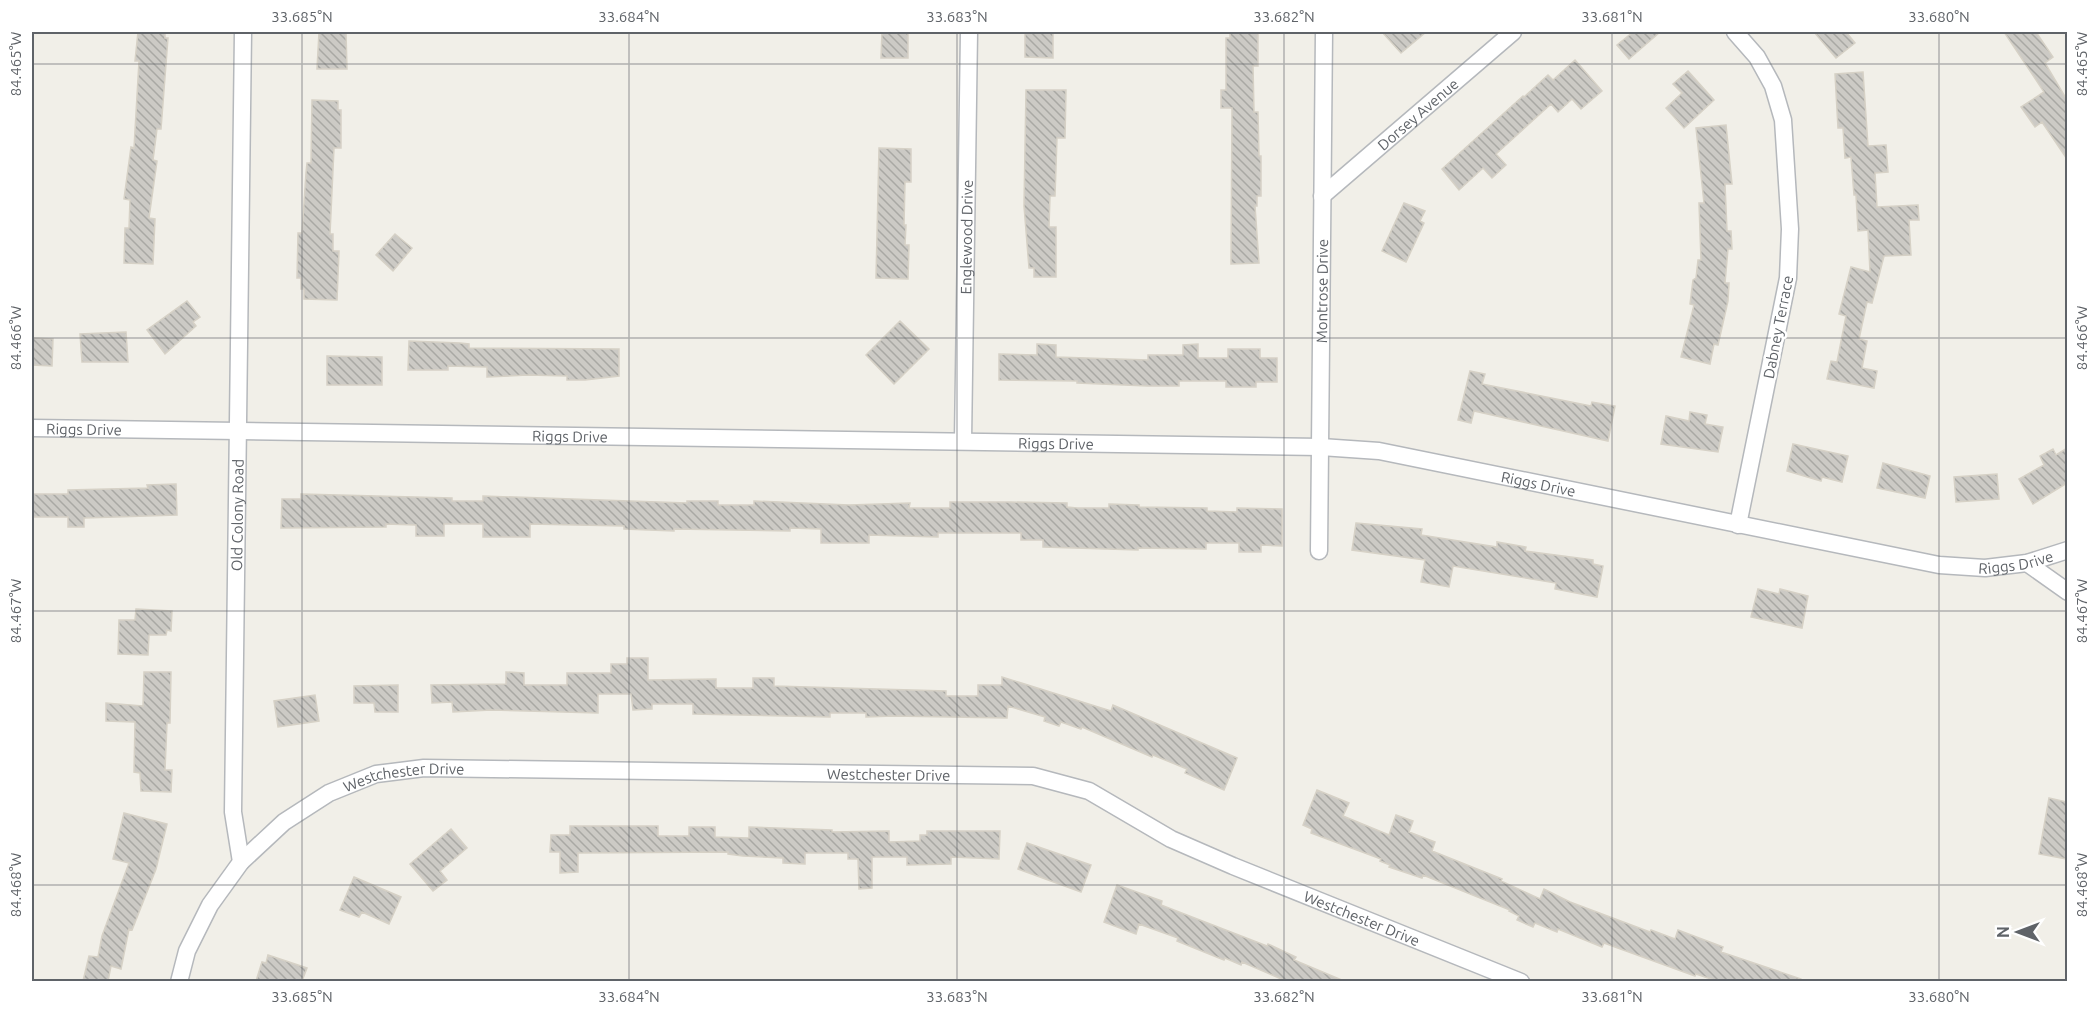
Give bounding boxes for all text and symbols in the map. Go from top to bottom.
text: 33.685°N [271,8,333,25]
text: 33.684°N [598,8,660,25]
text: 33.683°N [926,8,988,25]
text: 33.682°N [1253,8,1315,25]
text: 33.681°N [1581,8,1643,25]
text: 33.680°N [1908,8,1970,25]
text: 84.465°W [7,32,24,96]
text: 84.465°W [2073,32,2090,96]
street label: Dorsey Avenue [1374,75,1461,153]
street label: Englewood Drive [957,180,975,295]
street label: Montrose Drive [1313,239,1331,343]
street label: Dabney Terrace [1760,274,1796,380]
text: 84.466°W [7,306,24,370]
text: 84.466°W [2073,306,2090,370]
street label: Riggs Drive [46,420,122,438]
street label: Riggs Drive [532,427,608,445]
street label: Riggs Drive [1018,434,1094,452]
street label: Old Colony Road [228,459,246,571]
street label: Riggs Drive [1500,468,1577,499]
street label: Riggs Drive [1978,547,2055,577]
text: 84.467°W [7,579,24,643]
text: 84.467°W [2073,579,2090,643]
street label: Westchester Drive [341,759,465,795]
street label: Westchester Drive [827,765,950,783]
text: 84.468°W [7,853,24,917]
text: 84.468°W [2073,853,2090,917]
street label: Westchester Drive [1302,887,1422,949]
north arrow [1988,902,2048,962]
text: N [1994,926,2012,938]
text: 33.685°N [271,988,333,1005]
text: 33.684°N [598,988,660,1005]
text: 33.683°N [926,988,988,1005]
text: 33.682°N [1253,988,1315,1005]
text: 33.681°N [1581,988,1643,1005]
text: 33.680°N [1908,988,1970,1005]

